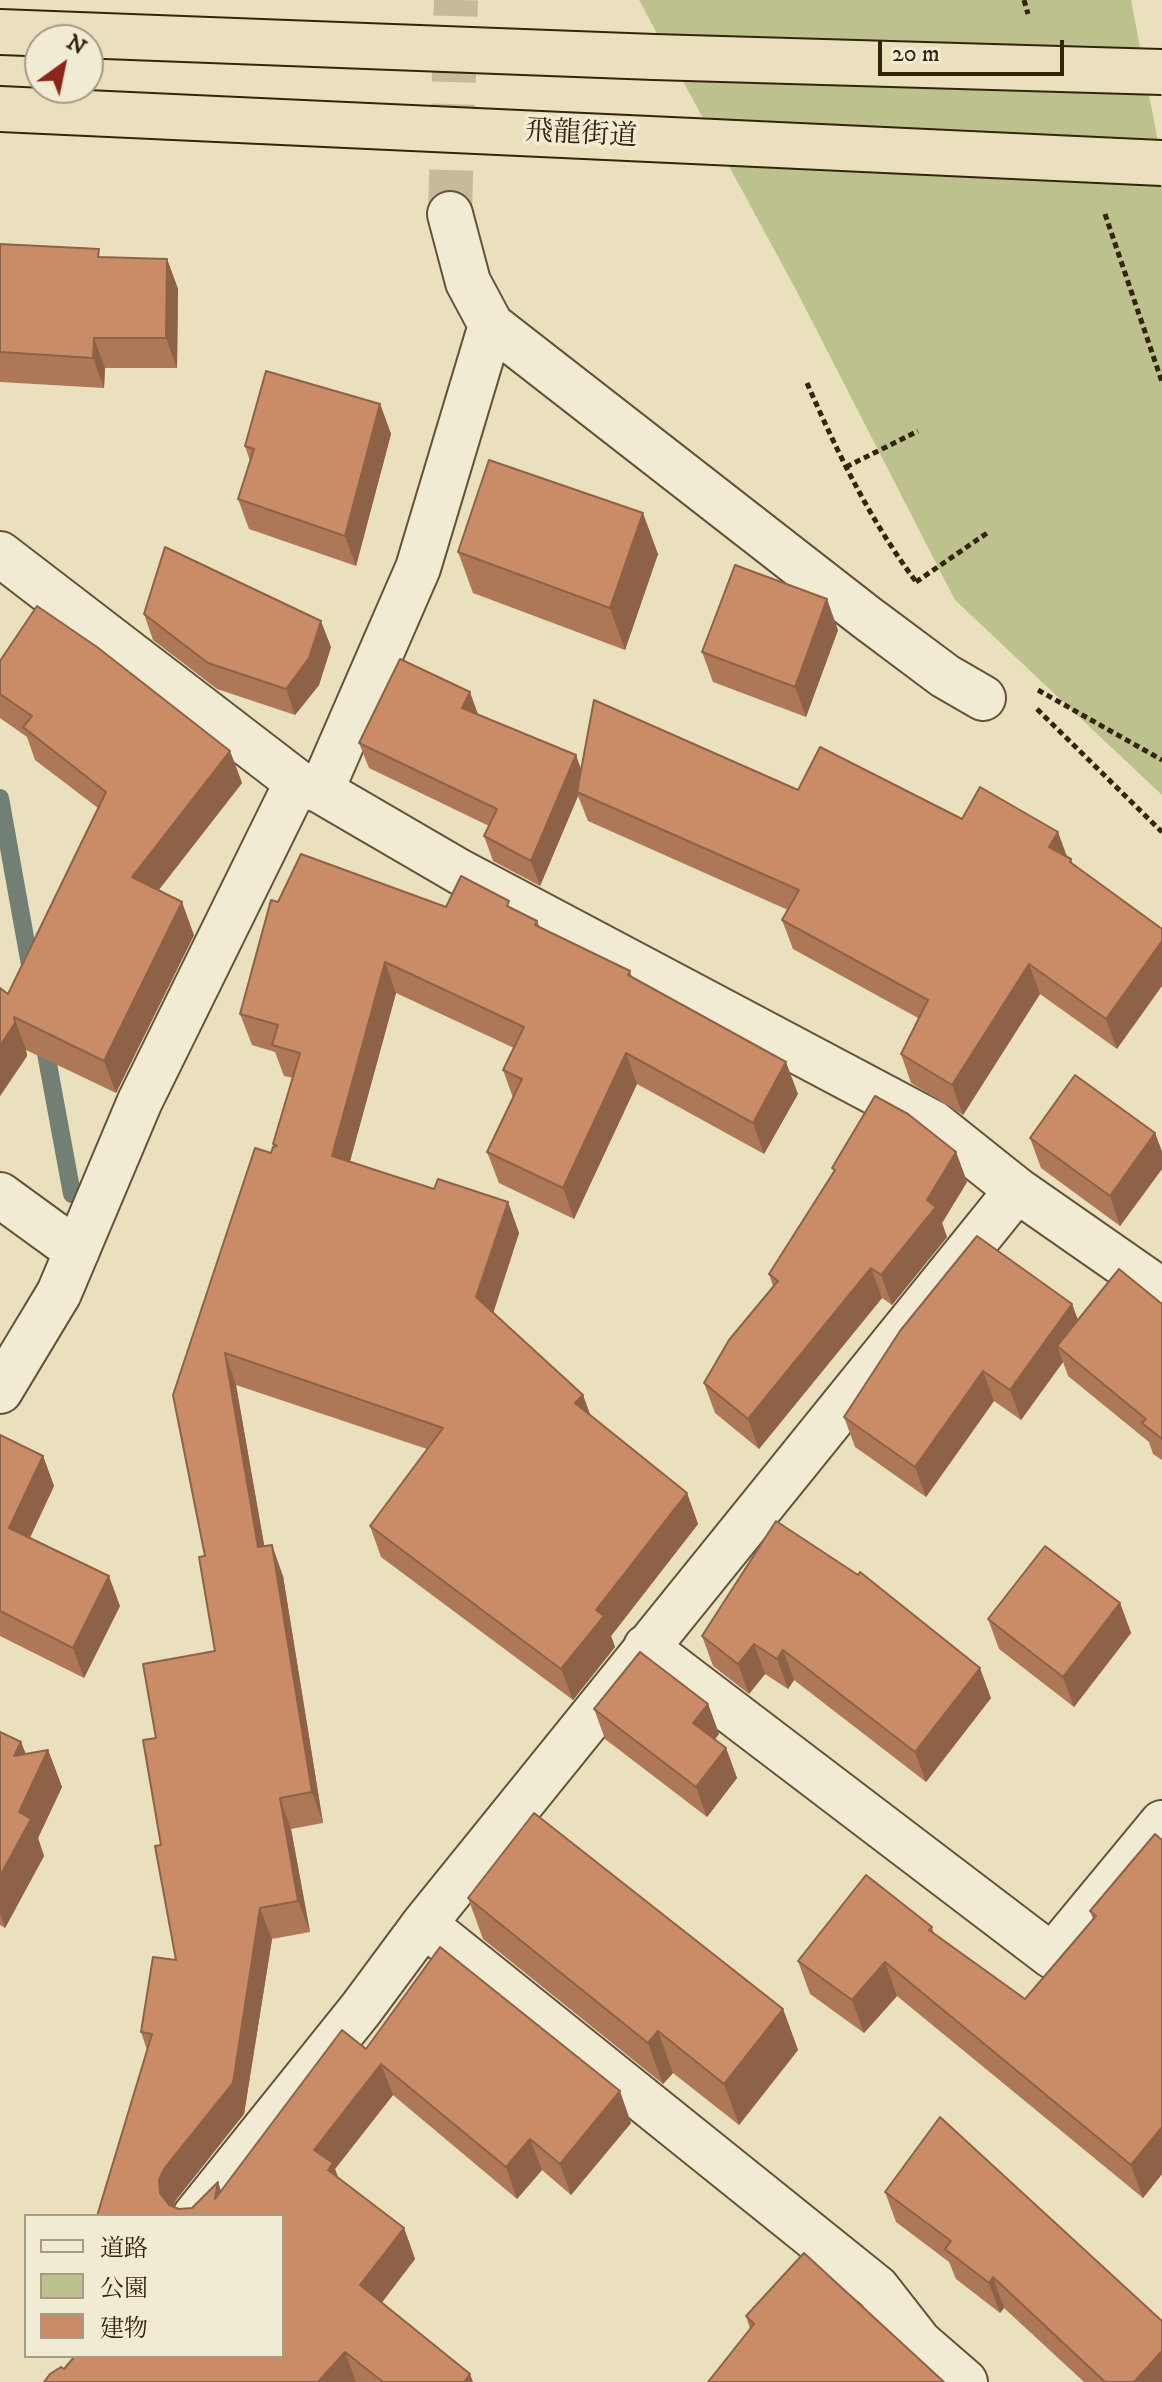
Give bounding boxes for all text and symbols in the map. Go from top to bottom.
north arrow [24,24,104,104]
scale bar [882,24,1068,74]
text: N [61,29,91,61]
text: 20 m [892,39,940,69]
street label: 飛龍街道 [524,116,638,156]
legend [24,2214,284,2358]
text: 道路 [100,2234,148,2264]
text: 公園 [100,2274,148,2304]
text: 建物 [100,2314,148,2344]

